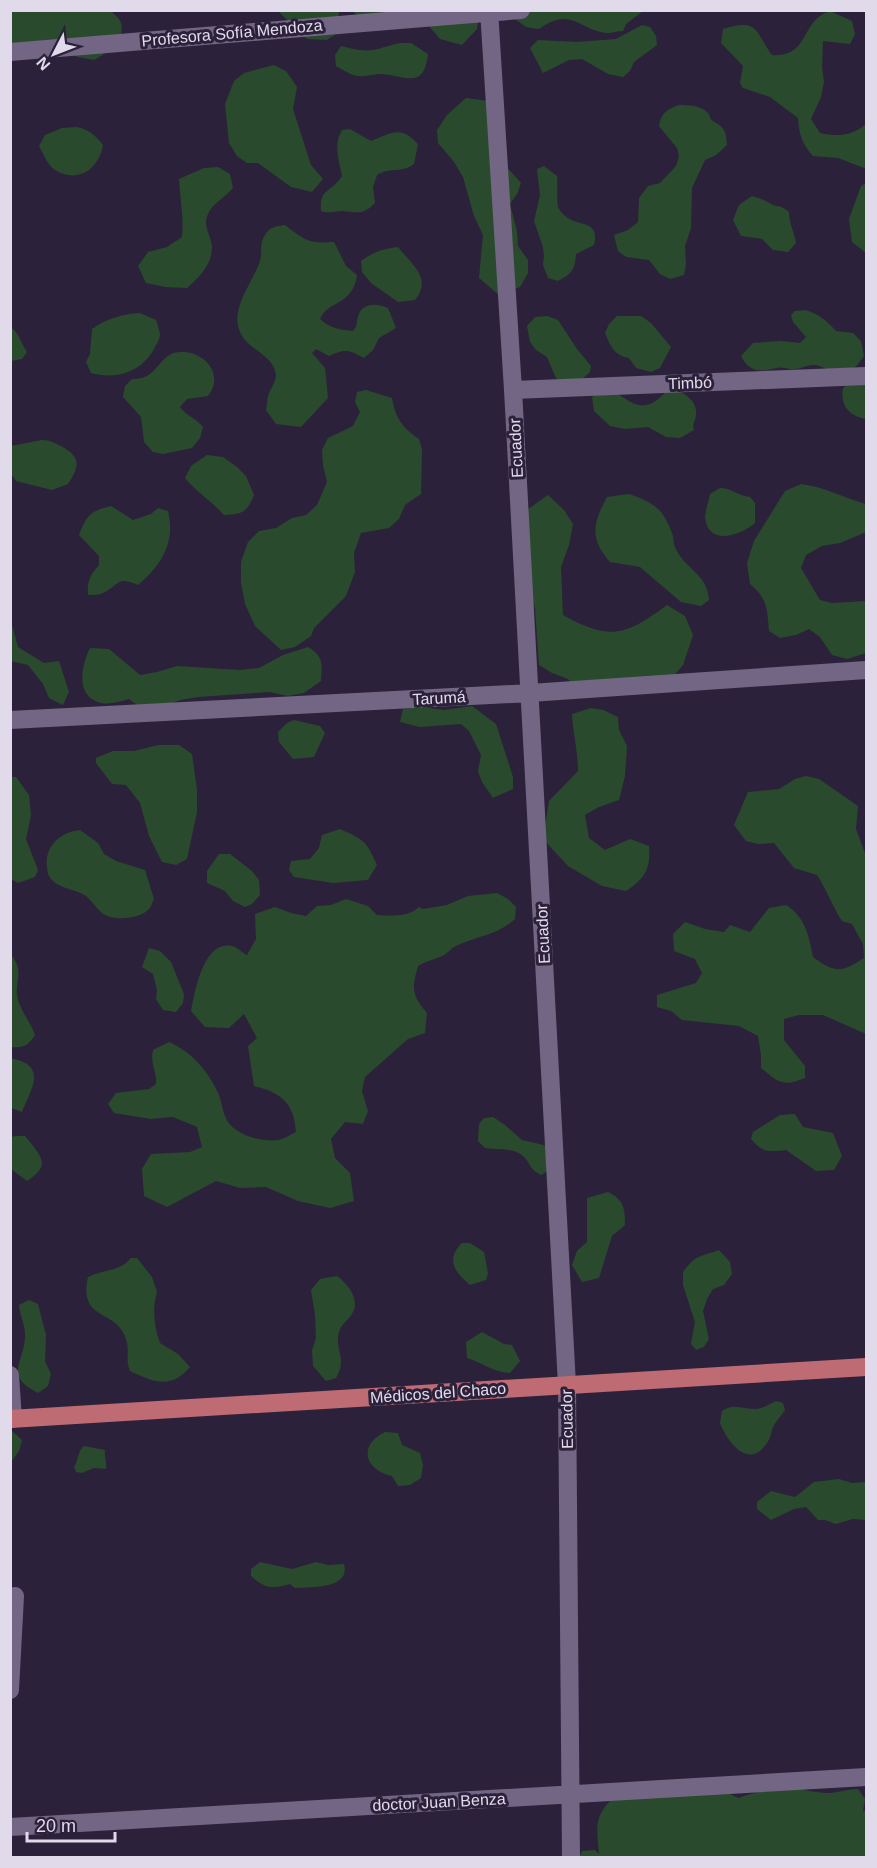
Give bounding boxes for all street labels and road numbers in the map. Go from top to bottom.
street label: Profesora Sofía Mendoza [141,17,323,49]
street label: Timbó [668,374,712,392]
street label: Ecuador [506,417,526,478]
street label: Tarumá [412,688,466,708]
street label: Ecuador [533,903,553,964]
street label: Médicos del Chaco [370,1380,507,1406]
street label: Ecuador [558,1388,576,1449]
street label: doctor Juan Benza [372,1790,506,1814]

